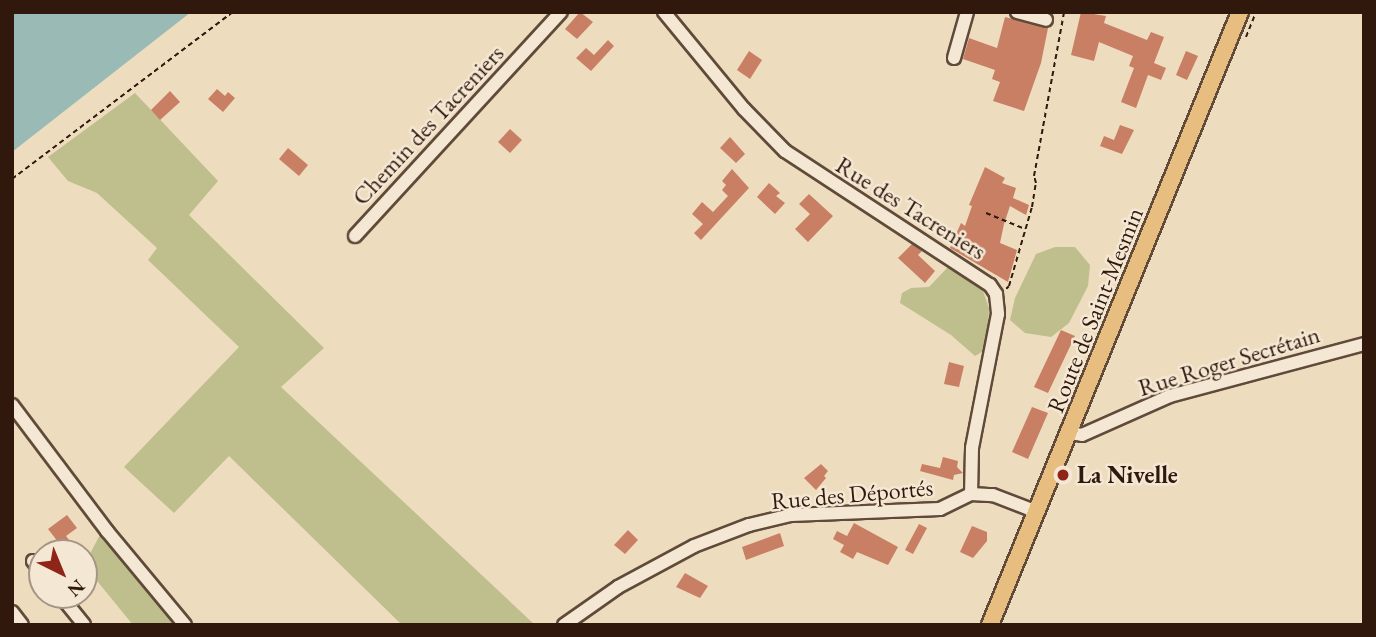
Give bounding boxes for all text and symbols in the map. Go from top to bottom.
street label: Chemin des Tacreniers [346,39,510,211]
street label: Rue des Tacreniers [831,150,991,266]
street label: Route de Saint-Mesmin [1041,203,1149,417]
street label: Rue Roger Secrétain [1135,320,1323,402]
place label: La Nivelle [1077,461,1178,489]
marker: La Nivelle [1055,467,1071,483]
street label: Rue des Déportés [770,473,934,515]
north arrow [28,539,98,609]
text: N [62,574,90,603]

